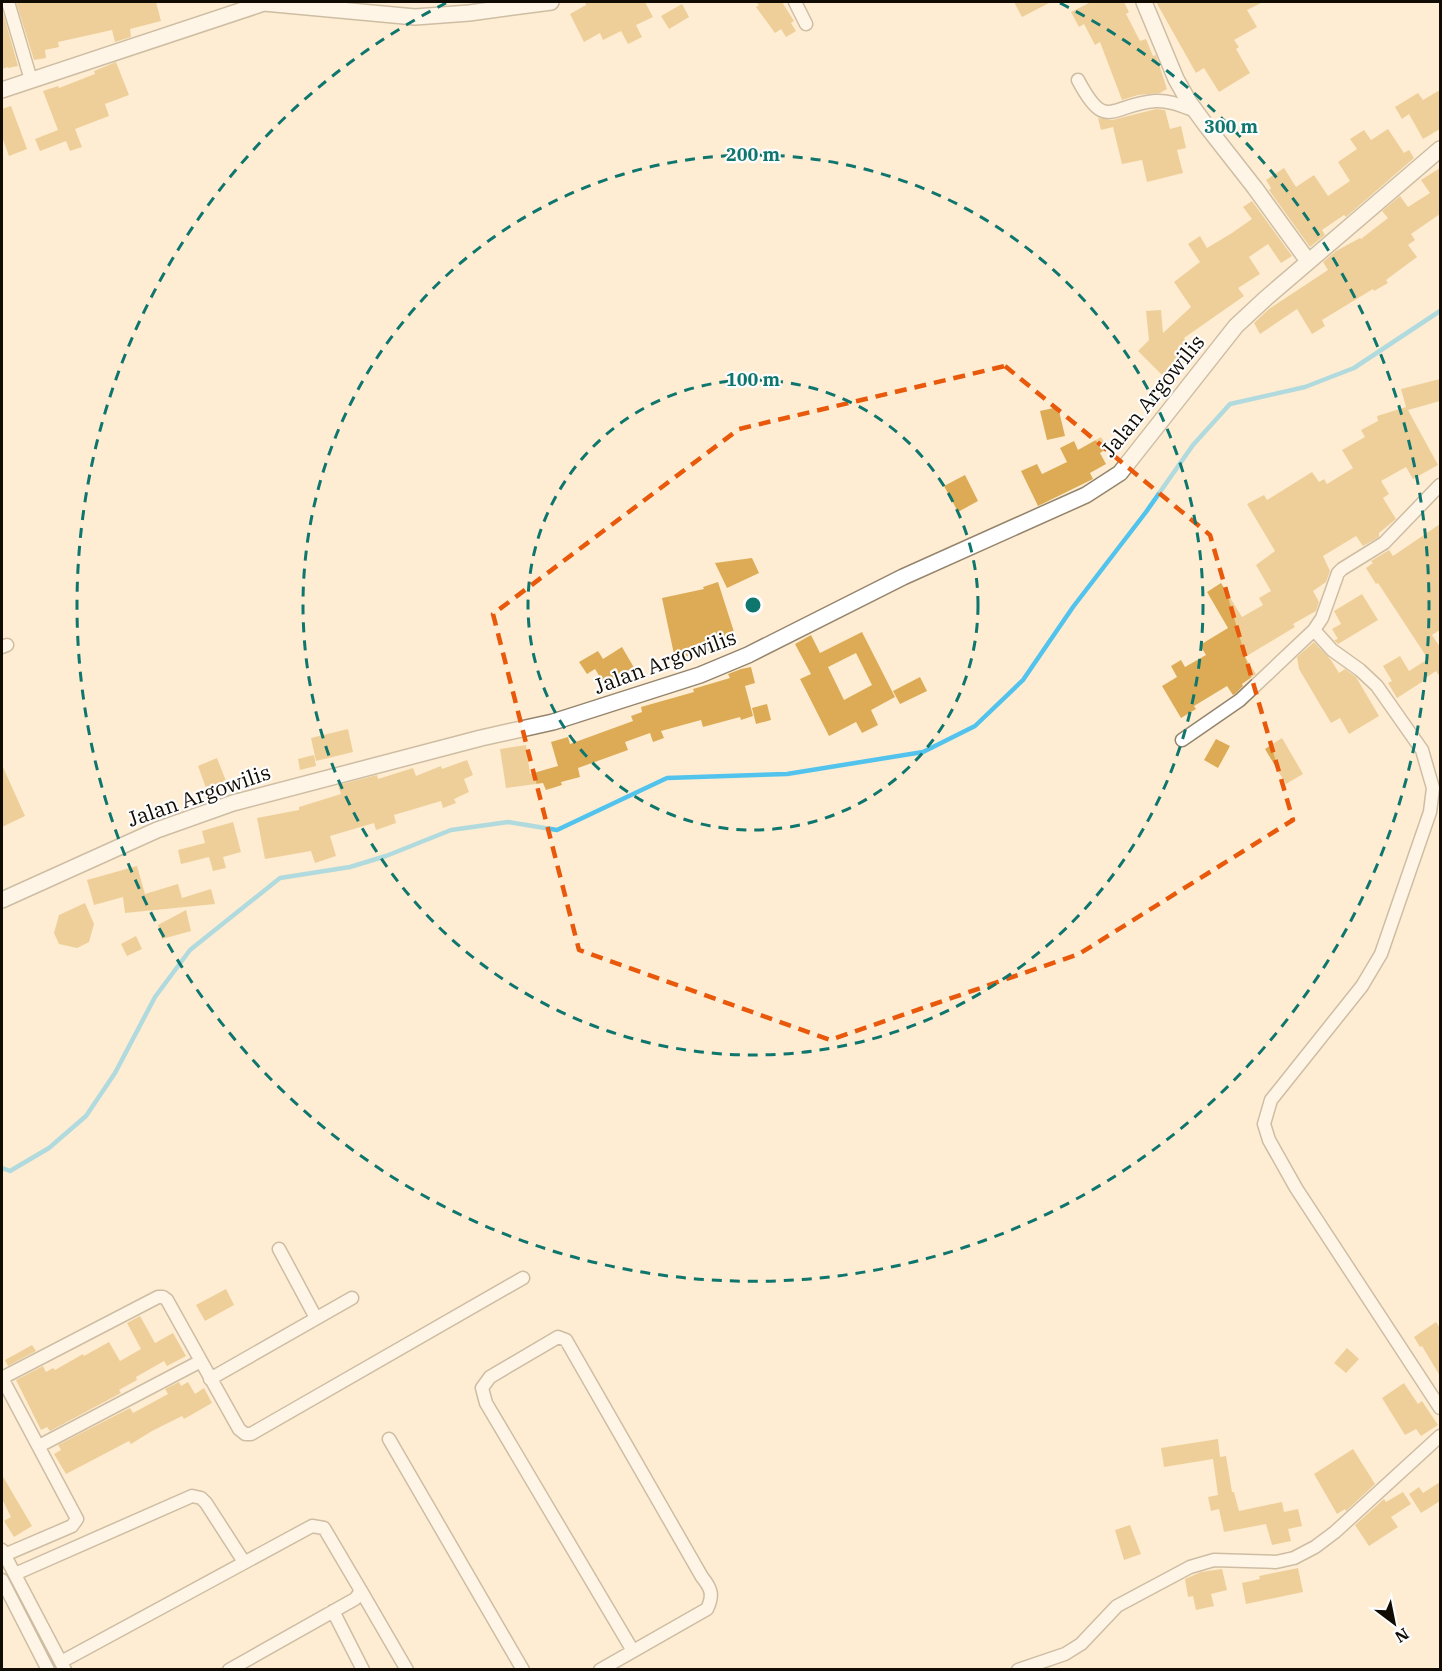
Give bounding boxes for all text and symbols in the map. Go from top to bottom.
text: 300 m [1204,115,1259,138]
text: 200 m [726,143,781,166]
street label: Jalan Argowilis [1094,328,1210,462]
text: 100 m [726,368,781,391]
centre of rings [743,595,763,615]
street label: Jalan Argowilis [589,622,740,700]
street label: Jalan Argowilis [123,757,274,833]
north arrow [1364,1593,1424,1653]
text: N [1391,1624,1413,1648]

